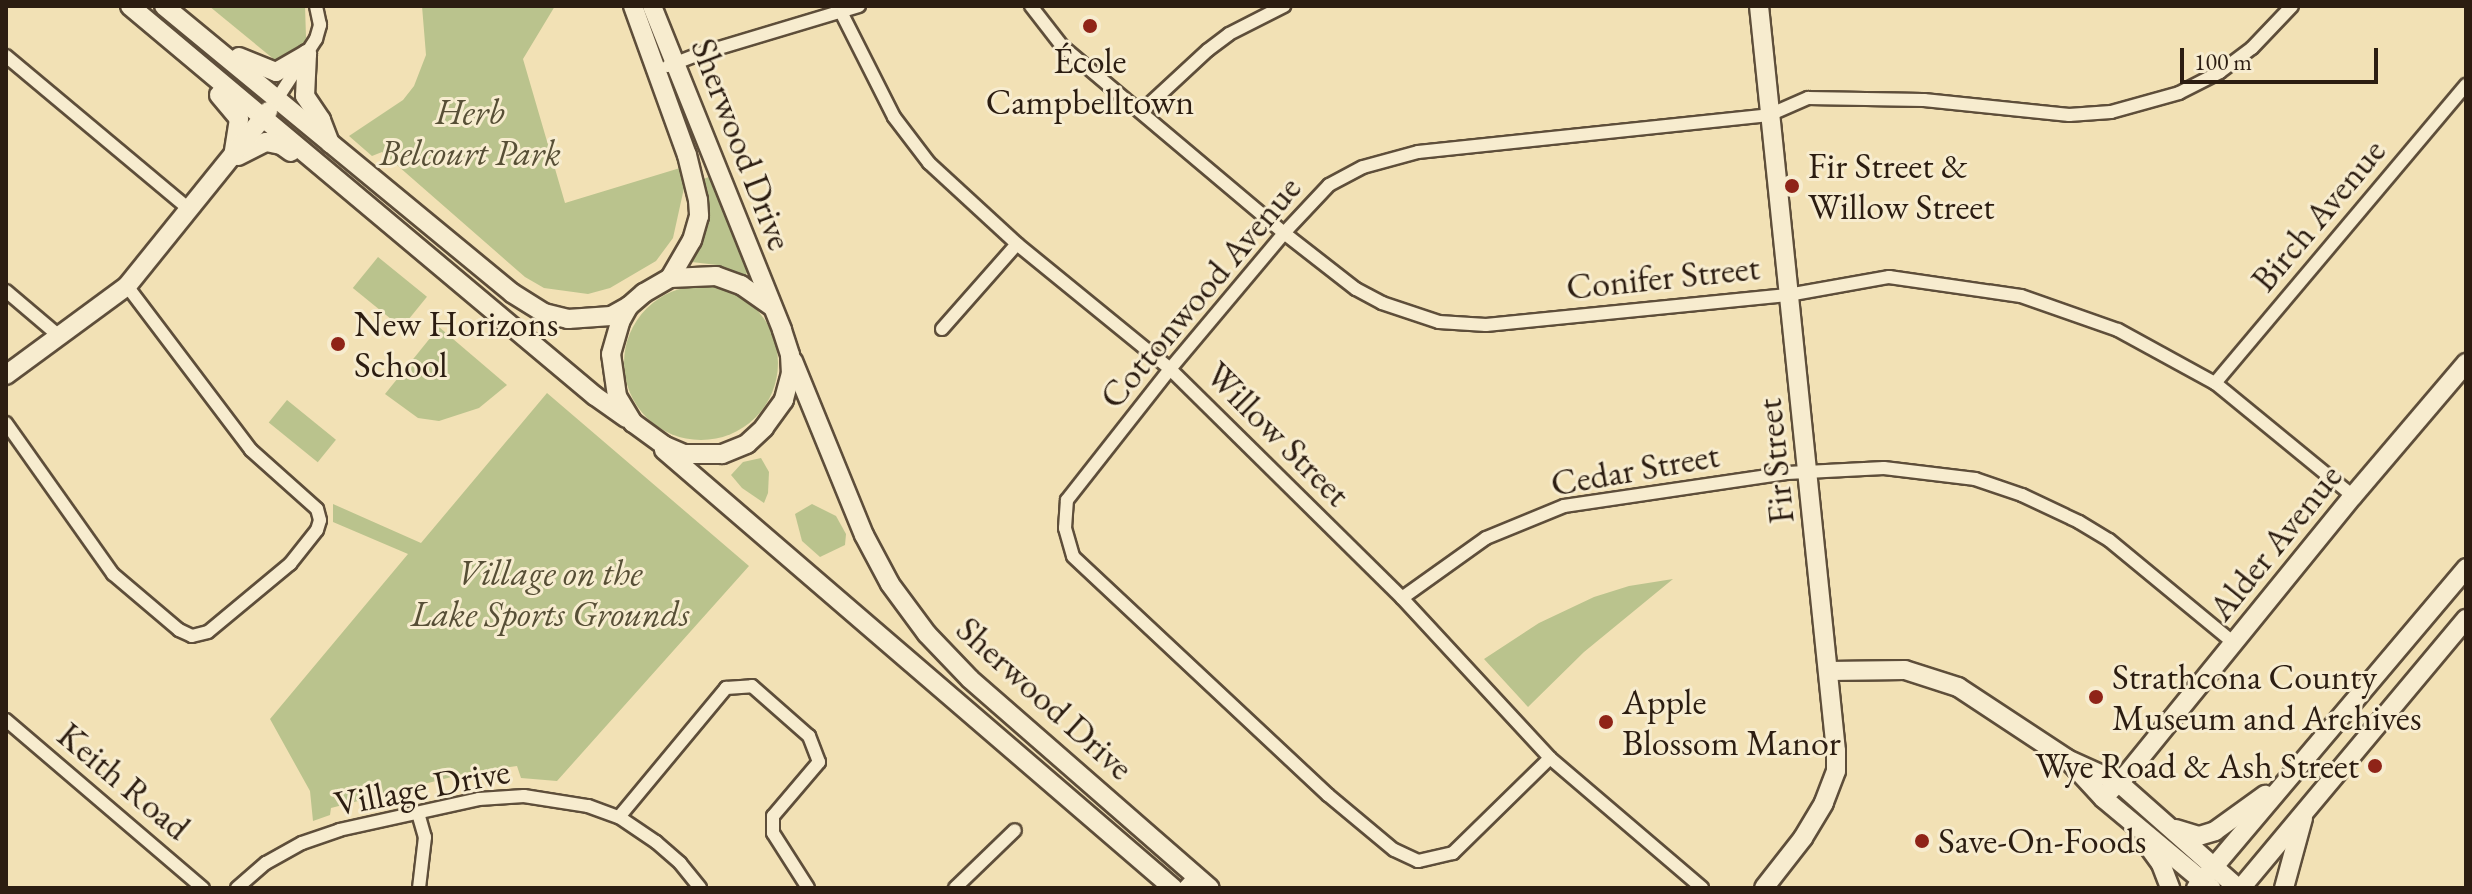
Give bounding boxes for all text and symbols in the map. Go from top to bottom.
marker: École Campbelltown [1081,17,1099,35]
street label: Sherwood Drive [682,32,802,256]
scale bar [2184,32,2382,82]
place label: École Campbelltown [986,38,1194,123]
text: 100 m [2194,46,2252,77]
park label: Herb Belcourt Park [379,89,561,174]
street label: Birch Avenue [2242,130,2394,300]
place label: Fir Street & Willow Street [1808,143,1995,228]
street label: Cottonwood Avenue [1090,167,1310,417]
marker: Fir Street & Willow Street [1783,177,1801,195]
street label: Conifer Street [1564,245,1762,309]
place label: New Horizons School [354,301,558,386]
marker: New Horizons School [329,335,347,353]
street label: Willow Street [1197,353,1359,515]
street label: Fir Street [1747,396,1803,526]
street label: Cedar Street [1547,433,1723,505]
street label: Alder Avenue [2199,455,2351,629]
park label: Village on the Lake Sports Grounds [411,550,689,635]
street label: Sherwood Drive [948,607,1142,789]
place label: Strathcona County Museum and Archives [2112,654,2422,739]
place label: Apple Blossom Manor [1622,679,1841,764]
marker: Strathcona County Museum and Archives [2087,688,2105,706]
street label: Keith Road [49,713,199,849]
marker: Apple Blossom Manor [1597,713,1615,731]
place label: Wye Road & Ash Street [2035,744,2359,788]
street label: Village Drive [331,749,513,825]
marker: Wye Road & Ash Street [2366,757,2384,775]
place label: Save-On-Foods [1938,819,2146,863]
marker: Save-On-Foods [1913,832,1931,850]

